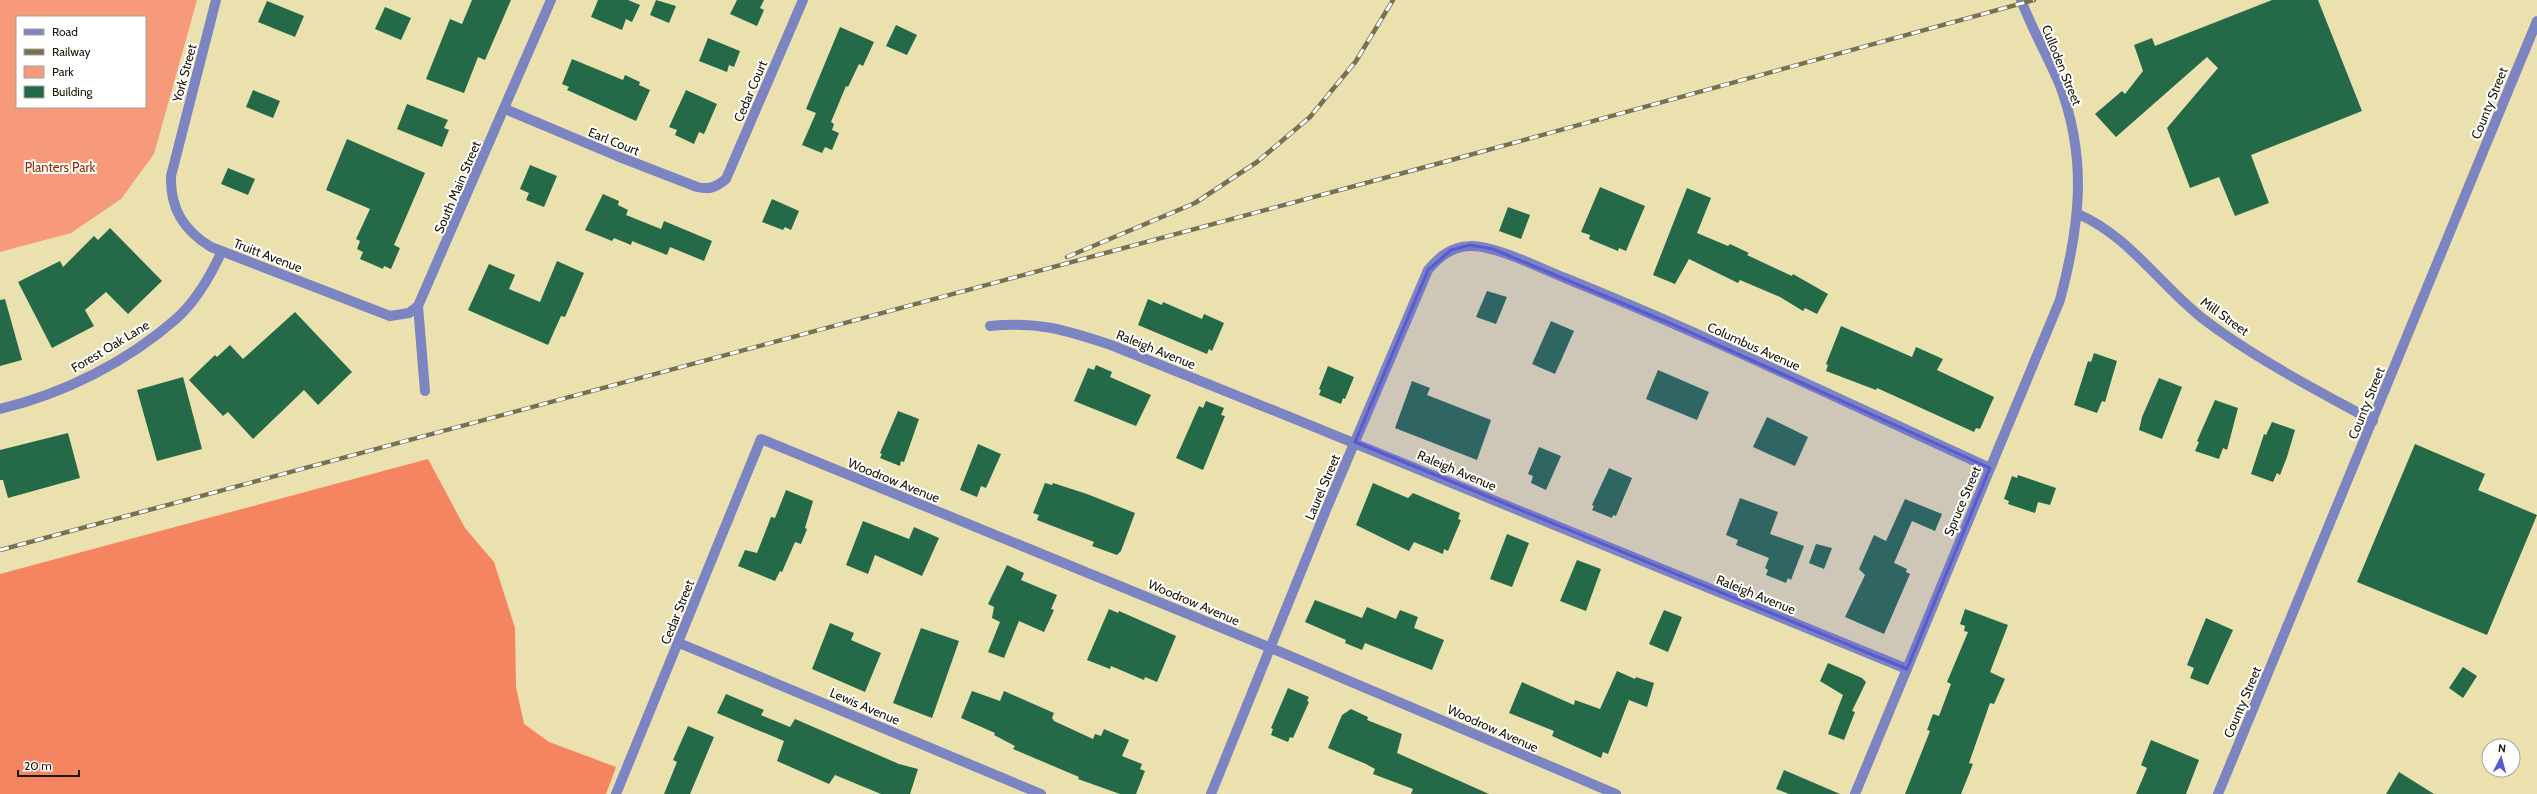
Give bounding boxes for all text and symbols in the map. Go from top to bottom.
legend [16,16,146,108]
street label: Culloden Street [2039,22,2086,108]
text: Road [52,24,78,39]
street label: York Street [168,42,200,105]
text: Railway [52,44,90,59]
street label: Cedar Court [730,57,770,124]
text: Park [52,64,74,79]
street label: County Street [2467,64,2511,141]
text: Building [52,84,94,99]
street label: Earl Court [586,124,643,159]
street label: South Main Street [430,138,484,236]
park label: Planters Park [25,159,96,175]
street label: Truitt Avenue [231,235,305,276]
street label: Mill Street [2198,293,2253,339]
street label: Forest Oak Lane [68,316,152,376]
street label: Columbus Avenue [1705,318,1803,374]
street label: Raleigh Avenue [1114,326,1198,372]
street label: County Street [2344,364,2388,441]
street label: Raleigh Avenue [1415,446,1499,494]
street label: Laurel Street [1301,451,1343,522]
street label: Woodrow Avenue [846,454,943,506]
street label: Spruce Street [1940,463,1984,538]
street label: Raleigh Avenue [1714,571,1798,617]
street label: Woodrow Avenue [1146,576,1243,629]
street label: Cedar Street [657,577,697,647]
street label: County Street [2220,663,2264,740]
street label: Lewis Avenue [827,684,903,728]
street label: Woodrow Avenue [1445,701,1541,755]
north arrow [2481,738,2521,778]
text: N [2497,741,2507,755]
scale bar [18,752,79,778]
text: 20 m [24,758,52,773]

